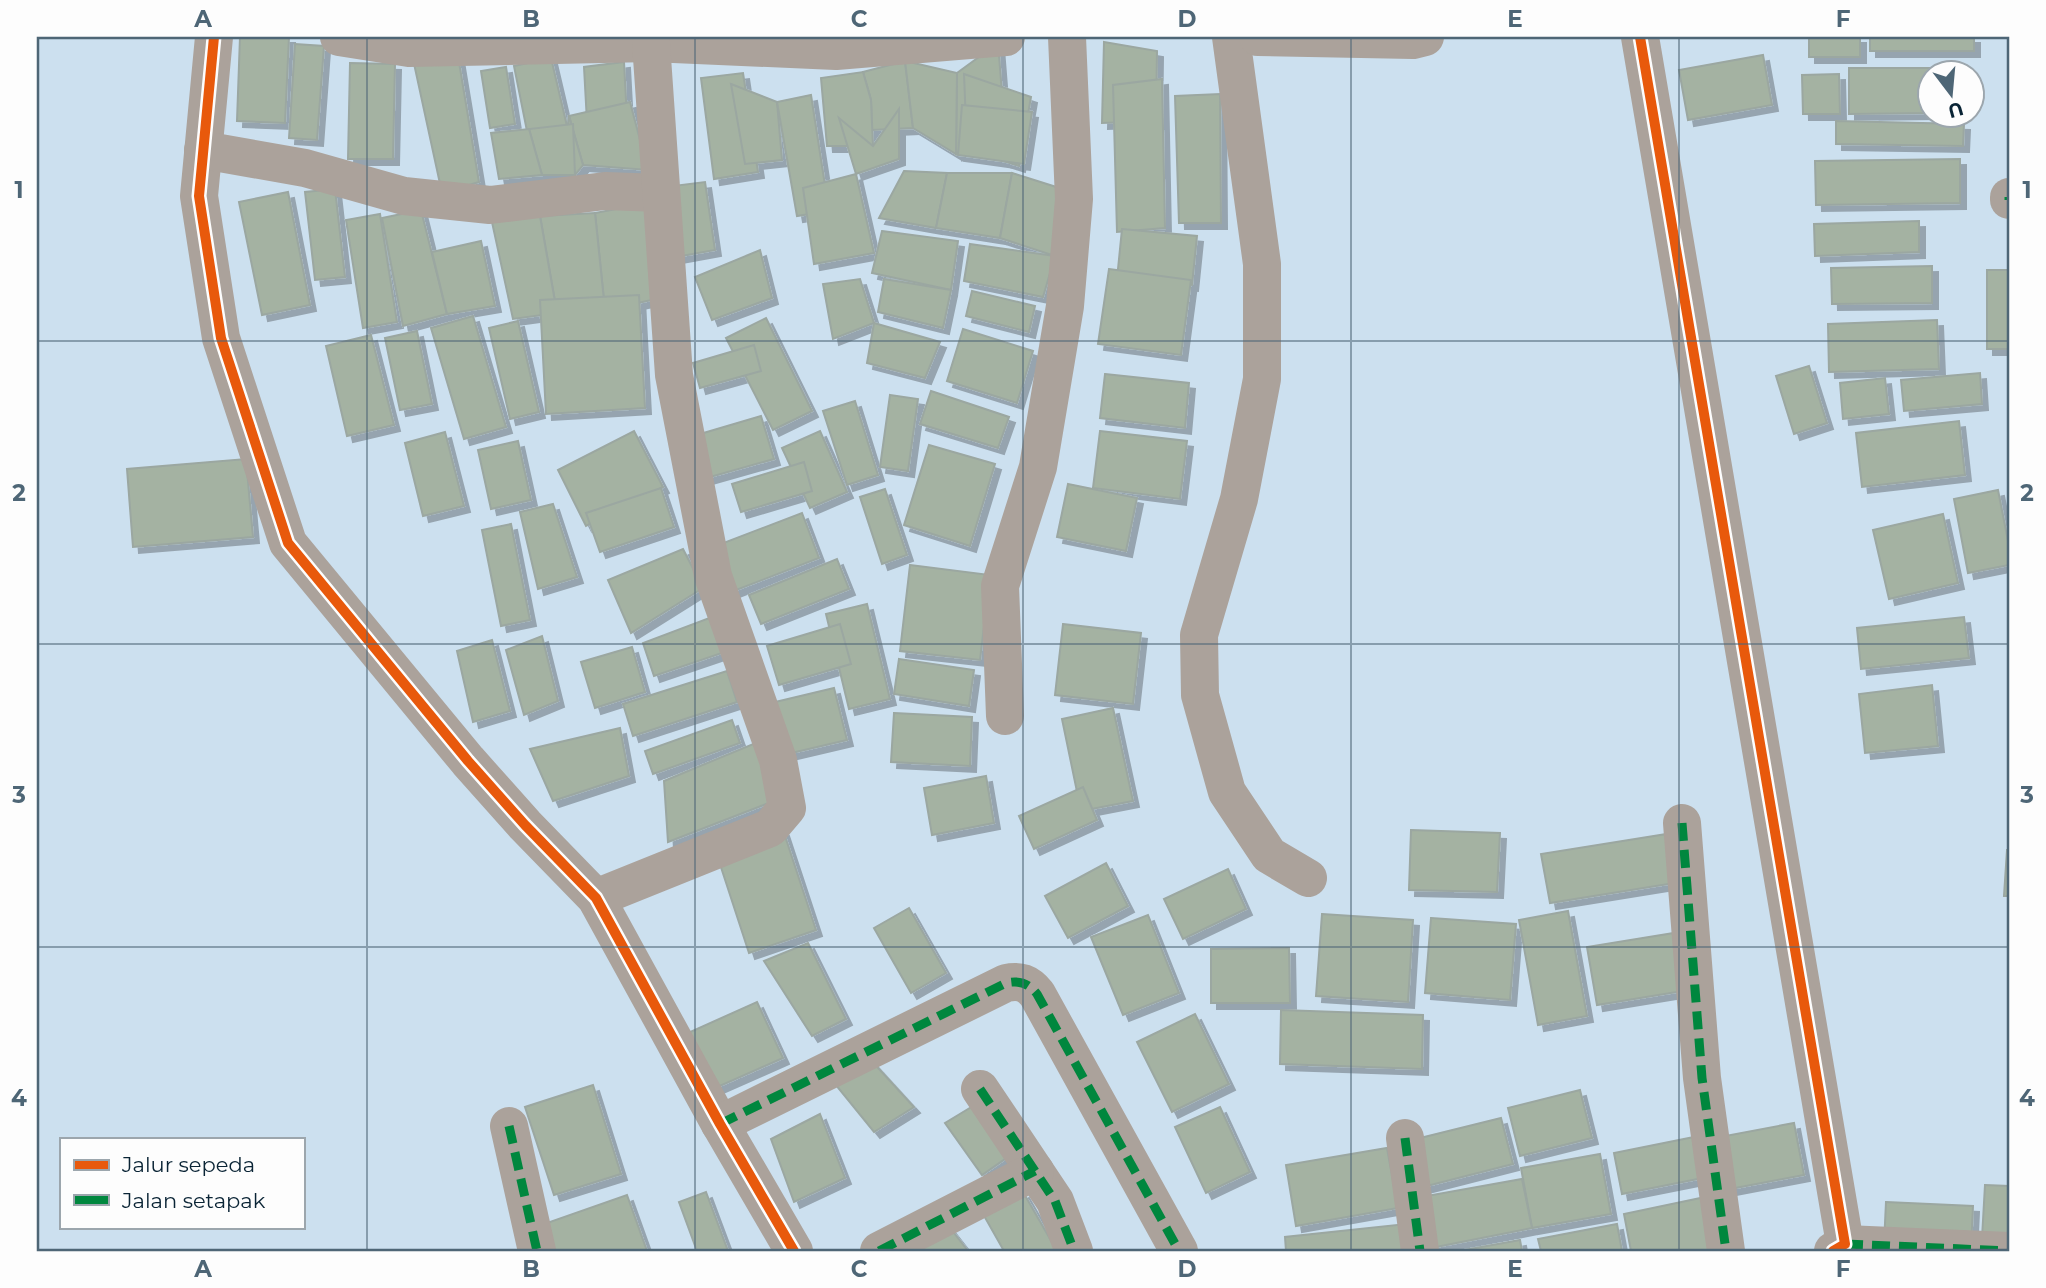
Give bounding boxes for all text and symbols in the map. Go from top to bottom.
text: A [193,5,212,33]
text: B [522,5,540,33]
text: C [851,5,868,33]
text: D [1178,5,1197,33]
text: E [1507,5,1523,33]
text: F [1836,5,1851,33]
north arrow [1916,60,1986,130]
text: U [1945,97,1966,123]
text: 1 [14,176,24,204]
text: 1 [2022,176,2032,204]
text: 2 [12,479,26,507]
text: 2 [2020,479,2034,507]
text: 3 [11,781,26,809]
text: 3 [2019,781,2034,809]
text: 4 [11,1084,27,1112]
text: 4 [2019,1084,2035,1112]
legend [60,1138,304,1228]
text: Jalur sepeda [121,1152,255,1177]
text: Jalan setapak [121,1188,266,1213]
text: A [193,1255,212,1283]
text: B [522,1255,540,1283]
text: C [851,1255,868,1283]
text: D [1178,1255,1197,1283]
text: E [1507,1255,1523,1283]
text: F [1836,1255,1851,1283]

